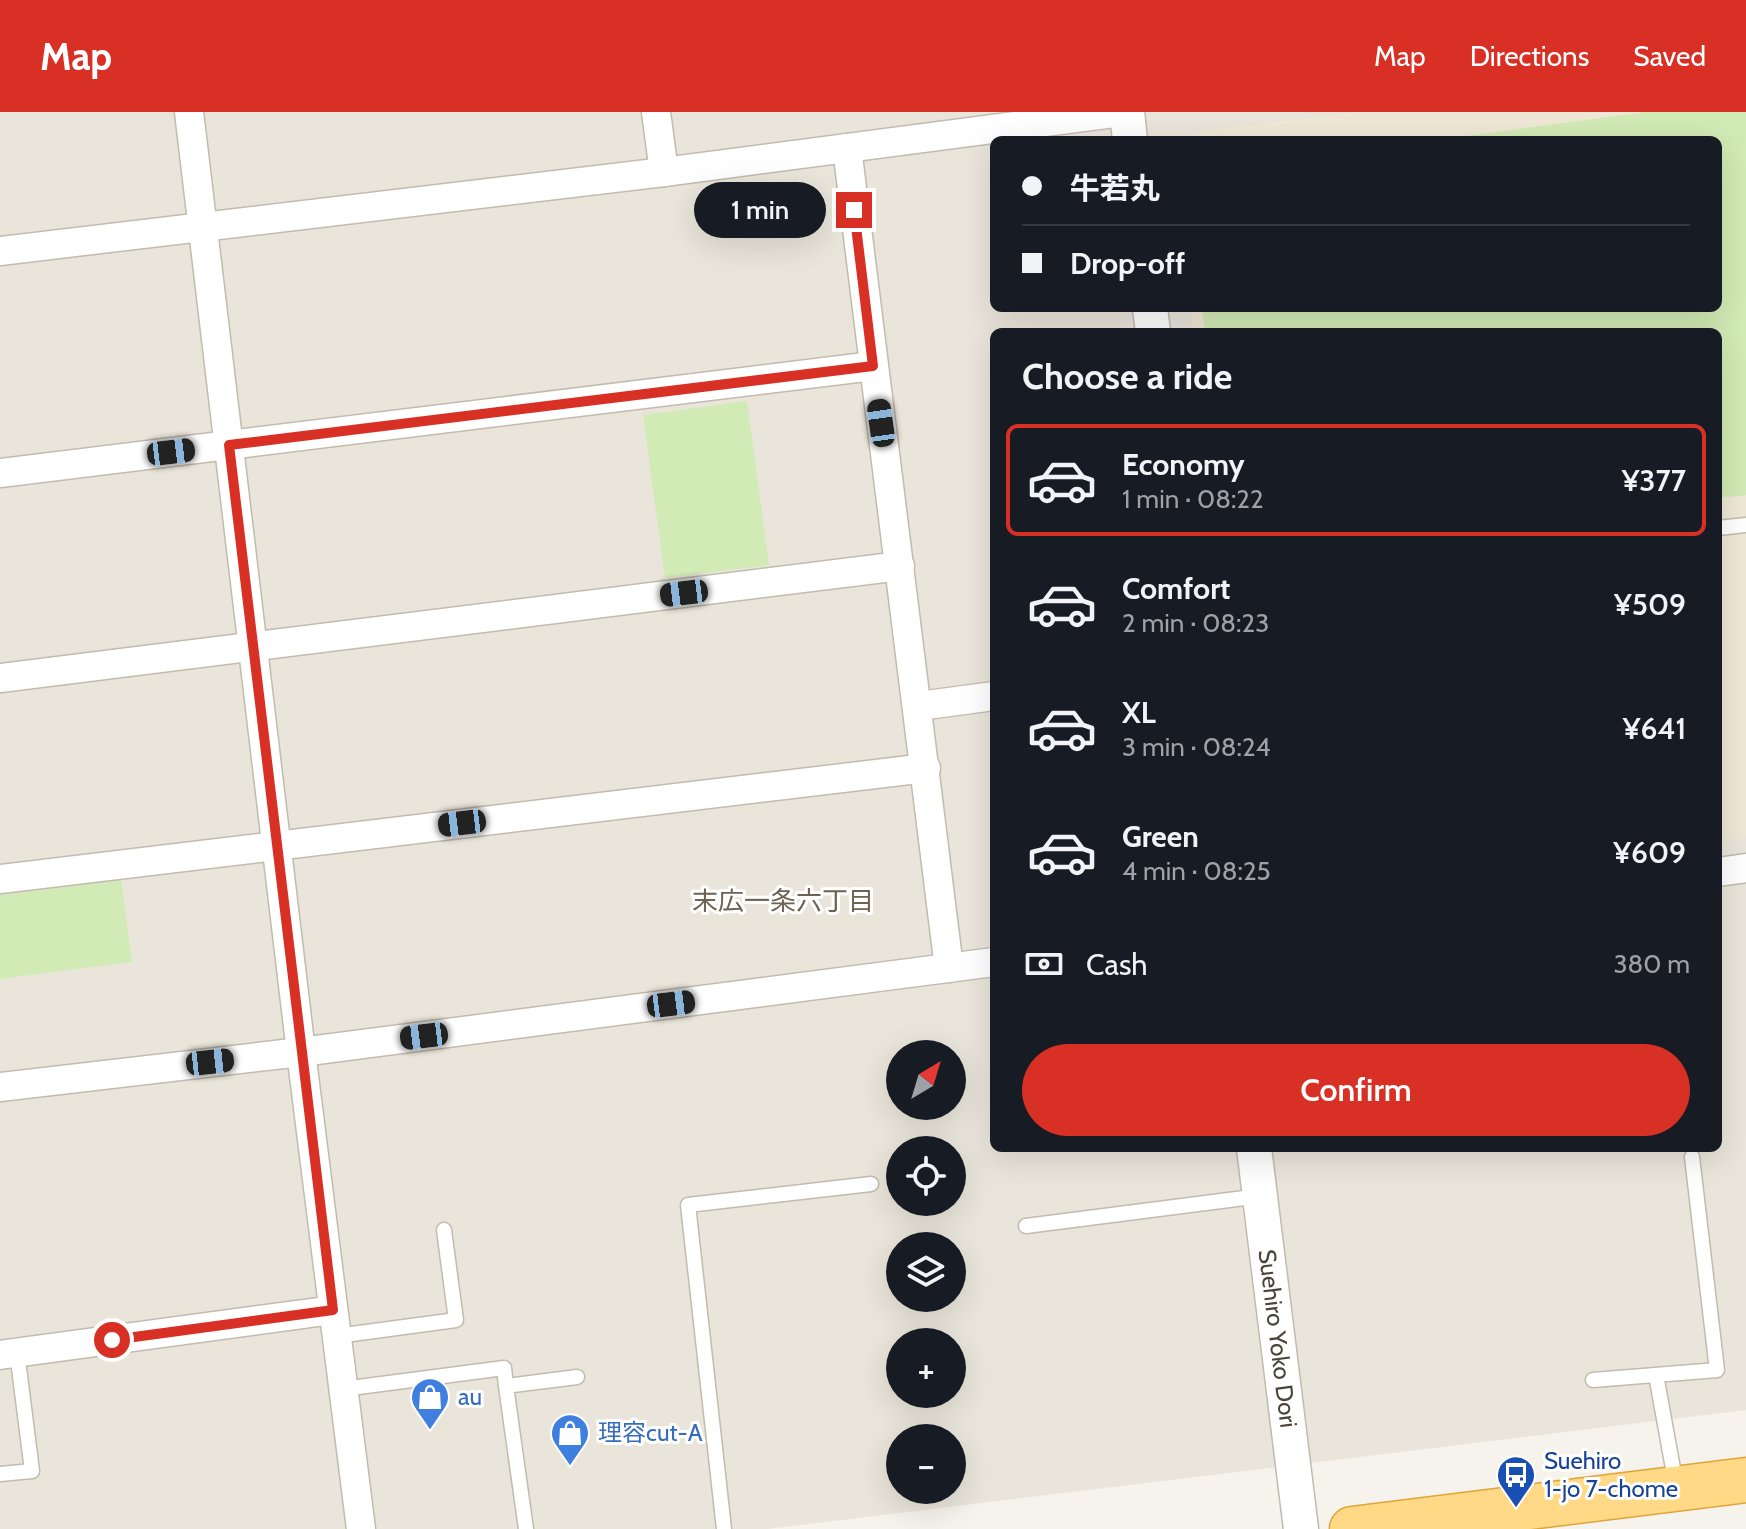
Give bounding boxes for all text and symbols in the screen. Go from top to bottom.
text: Map [40,33,112,80]
text: Map [1374,39,1426,73]
text: Directions [1470,39,1589,73]
text: Saved [1633,39,1706,73]
text: 牛若丸 [1070,170,1160,207]
callout: 1 min [694,182,826,238]
route end [836,192,872,228]
text: 1 min [731,194,789,226]
text: Drop-off [1070,245,1185,282]
text: Choose a ride [1022,354,1232,398]
car [866,398,896,448]
car [146,437,196,467]
icon: car [1026,444,1098,516]
text: Economy [1122,446,1245,483]
text: ¥377 [1622,462,1686,499]
text: 1 min · 08:22 [1122,483,1264,515]
icon: car [1026,568,1098,640]
text: Comfort [1122,570,1230,607]
car [659,578,709,608]
text: ¥509 [1614,586,1686,623]
text: 2 min · 08:23 [1122,607,1269,639]
icon: car [1026,692,1098,764]
text: XL [1122,694,1156,731]
text: ¥641 [1623,710,1686,747]
text: 3 min · 08:24 [1122,731,1271,763]
car [437,808,487,838]
icon: car [1026,816,1098,888]
text: Green [1122,818,1199,855]
text: ¥609 [1613,834,1686,871]
text: 4 min · 08:25 [1122,855,1271,887]
district label: 末広一条六丁目 [692,885,874,917]
icon: cash [1022,942,1066,986]
text: Cash [1086,946,1148,983]
text: 380 m [1613,948,1690,980]
car [646,989,696,1019]
car [399,1021,449,1051]
north arrow [886,1040,966,1120]
map controls [886,1040,966,1504]
button: Confirm [1022,1044,1690,1136]
car [185,1048,235,1076]
button: locate [886,1136,966,1216]
button: layers [886,1232,966,1312]
street label: Suehiro Yoko Dori [1253,1248,1303,1429]
route start [94,1322,130,1358]
button: + [886,1328,966,1408]
shop icon: au [409,1376,451,1431]
place label: au [458,1382,482,1411]
shop icon: 理容cut-A [549,1412,591,1467]
place label: 理容cut-A [598,1418,703,1447]
button: − [886,1424,966,1504]
place label: Suehiro 1-jo 7-chome [1544,1446,1678,1503]
bus stop icon: Suehiro 1-jo 7-chome [1495,1454,1537,1509]

